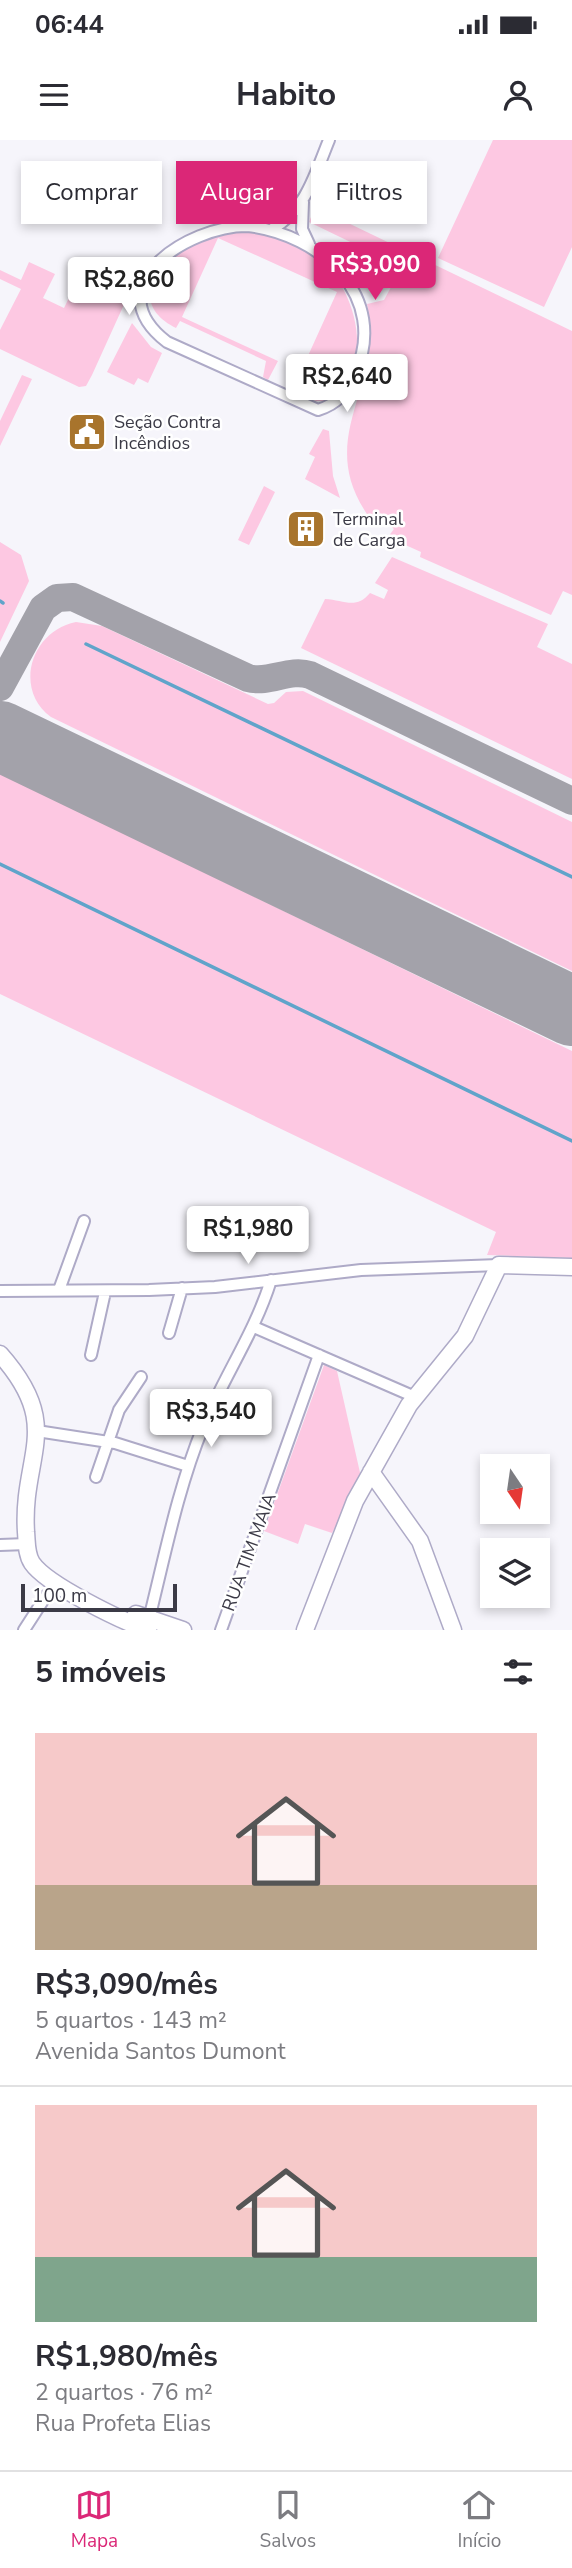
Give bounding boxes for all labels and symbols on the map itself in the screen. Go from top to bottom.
pin: R$3,090 [310,242,440,302]
pin: R$2,860 [64,258,194,317]
pin: R$2,640 [282,355,412,414]
place label: Seção Contra Incêndios [114,410,221,455]
public building icon: Seção Contra Incêndios [66,411,108,453]
place label: Terminal de Carga [333,507,405,552]
building icon: Terminal de Carga [285,508,327,550]
pin: R$1,980 [183,1206,313,1266]
pin: R$3,540 [146,1390,276,1449]
north arrow [480,1454,550,1524]
street label: RUA TIM MAIA [216,1489,282,1615]
scale bar [21,1581,177,1613]

